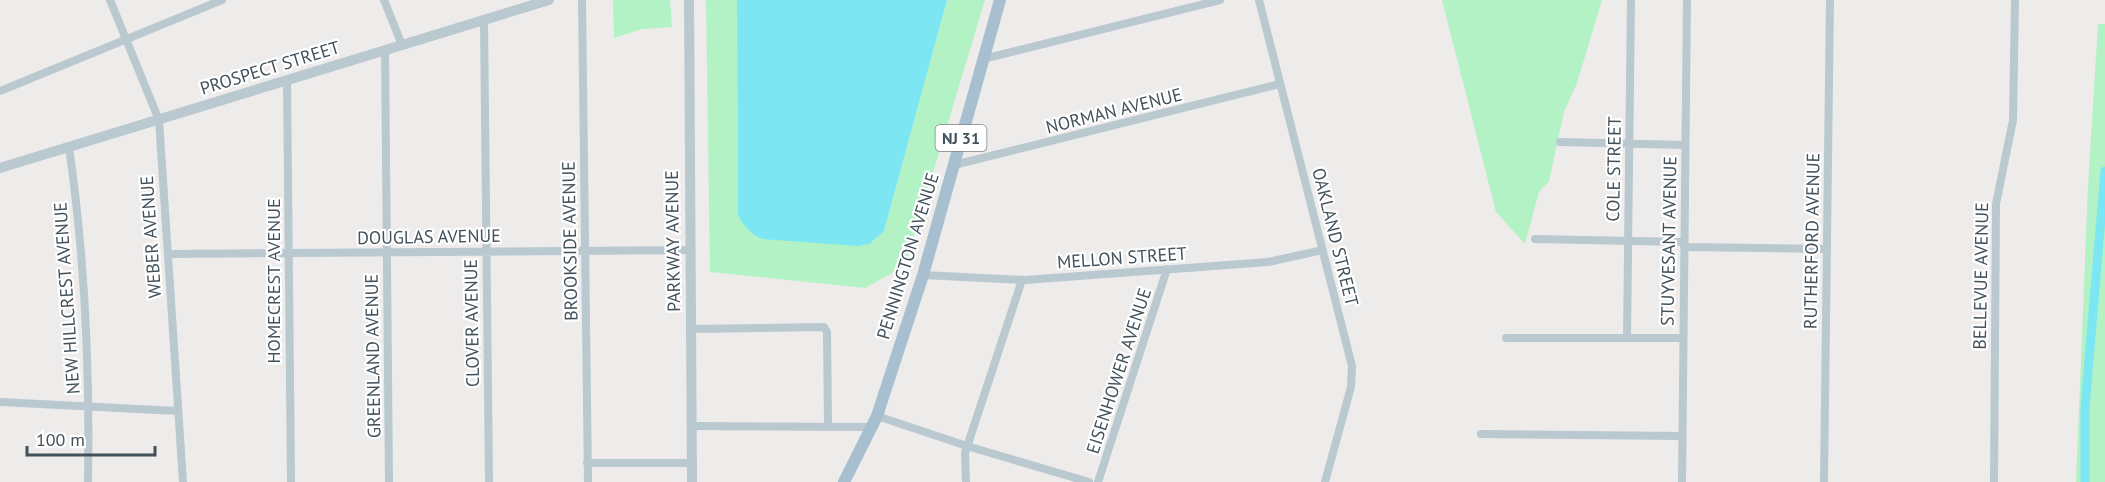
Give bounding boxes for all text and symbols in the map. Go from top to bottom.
street label: PROSPECT STREET [197,35,343,100]
street label: NORMAN AVENUE [1043,83,1184,139]
street label: COLE STREET [1601,116,1626,222]
road number: NJ 31 [936,125,986,151]
street label: RUTHERFORD AVENUE [1798,153,1825,329]
street label: STUYVESANT AVENUE [1656,156,1681,326]
street label: BROOKSIDE AVENUE [557,161,582,321]
street label: OAKLAND STREET [1307,165,1364,308]
street label: PARKWAY AVENUE [660,170,685,312]
street label: PENNINGTON AVENUE [871,170,944,342]
street label: WEBER AVENUE [135,175,166,299]
street label: HOMECREST AVENUE [262,198,285,364]
street label: NEW HILLCREST AVENUE [48,201,85,395]
street label: BELLEVUE AVENUE [1968,202,1993,350]
street label: DOUGLAS AVENUE [357,224,501,249]
street label: MELLON STREET [1056,241,1188,274]
street label: CLOVER AVENUE [459,259,484,387]
street label: GREENLAND AVENUE [360,274,385,438]
street label: EISENHOWER AVENUE [1081,285,1156,457]
scale bar [27,419,154,457]
text: 100 m [36,428,85,451]

